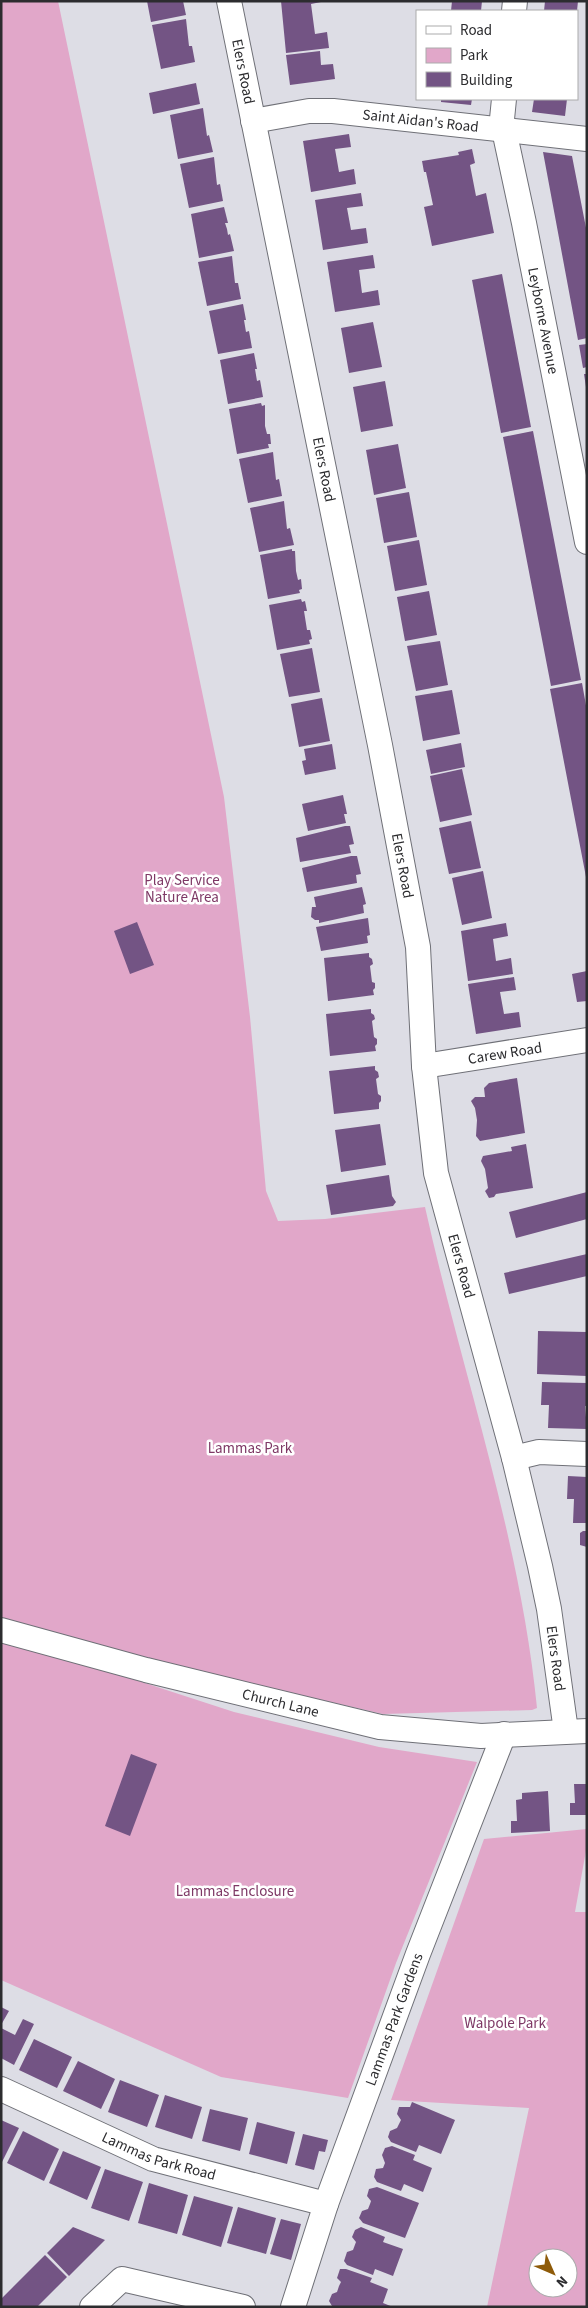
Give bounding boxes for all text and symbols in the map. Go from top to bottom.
legend [416,10,578,100]
text: Road [460,20,492,41]
street label: Elers Road [226,37,260,106]
text: Park [460,45,489,66]
text: Building [460,70,513,91]
street label: Saint Aidan's Road [361,104,480,138]
street label: Leyborne Avenue [522,266,564,376]
street label: Elers Road [307,435,340,504]
street label: Elers Road [386,831,419,900]
park label: Play Service Nature Area [144,870,220,908]
street label: Carew Road [466,1037,544,1070]
street label: Elers Road [442,1232,480,1301]
park label: Lammas Park [208,1438,293,1459]
street label: Elers Road [540,1624,570,1693]
street label: Church Lane [240,1684,321,1723]
park label: Lammas Enclosure [176,1881,294,1902]
street label: Lammas Park Gardens [360,1950,428,2089]
park label: Walpole Park [464,2013,546,2034]
street label: Lammas Park Road [98,2127,218,2186]
north arrow [528,2248,578,2298]
text: N [551,2271,572,2292]

